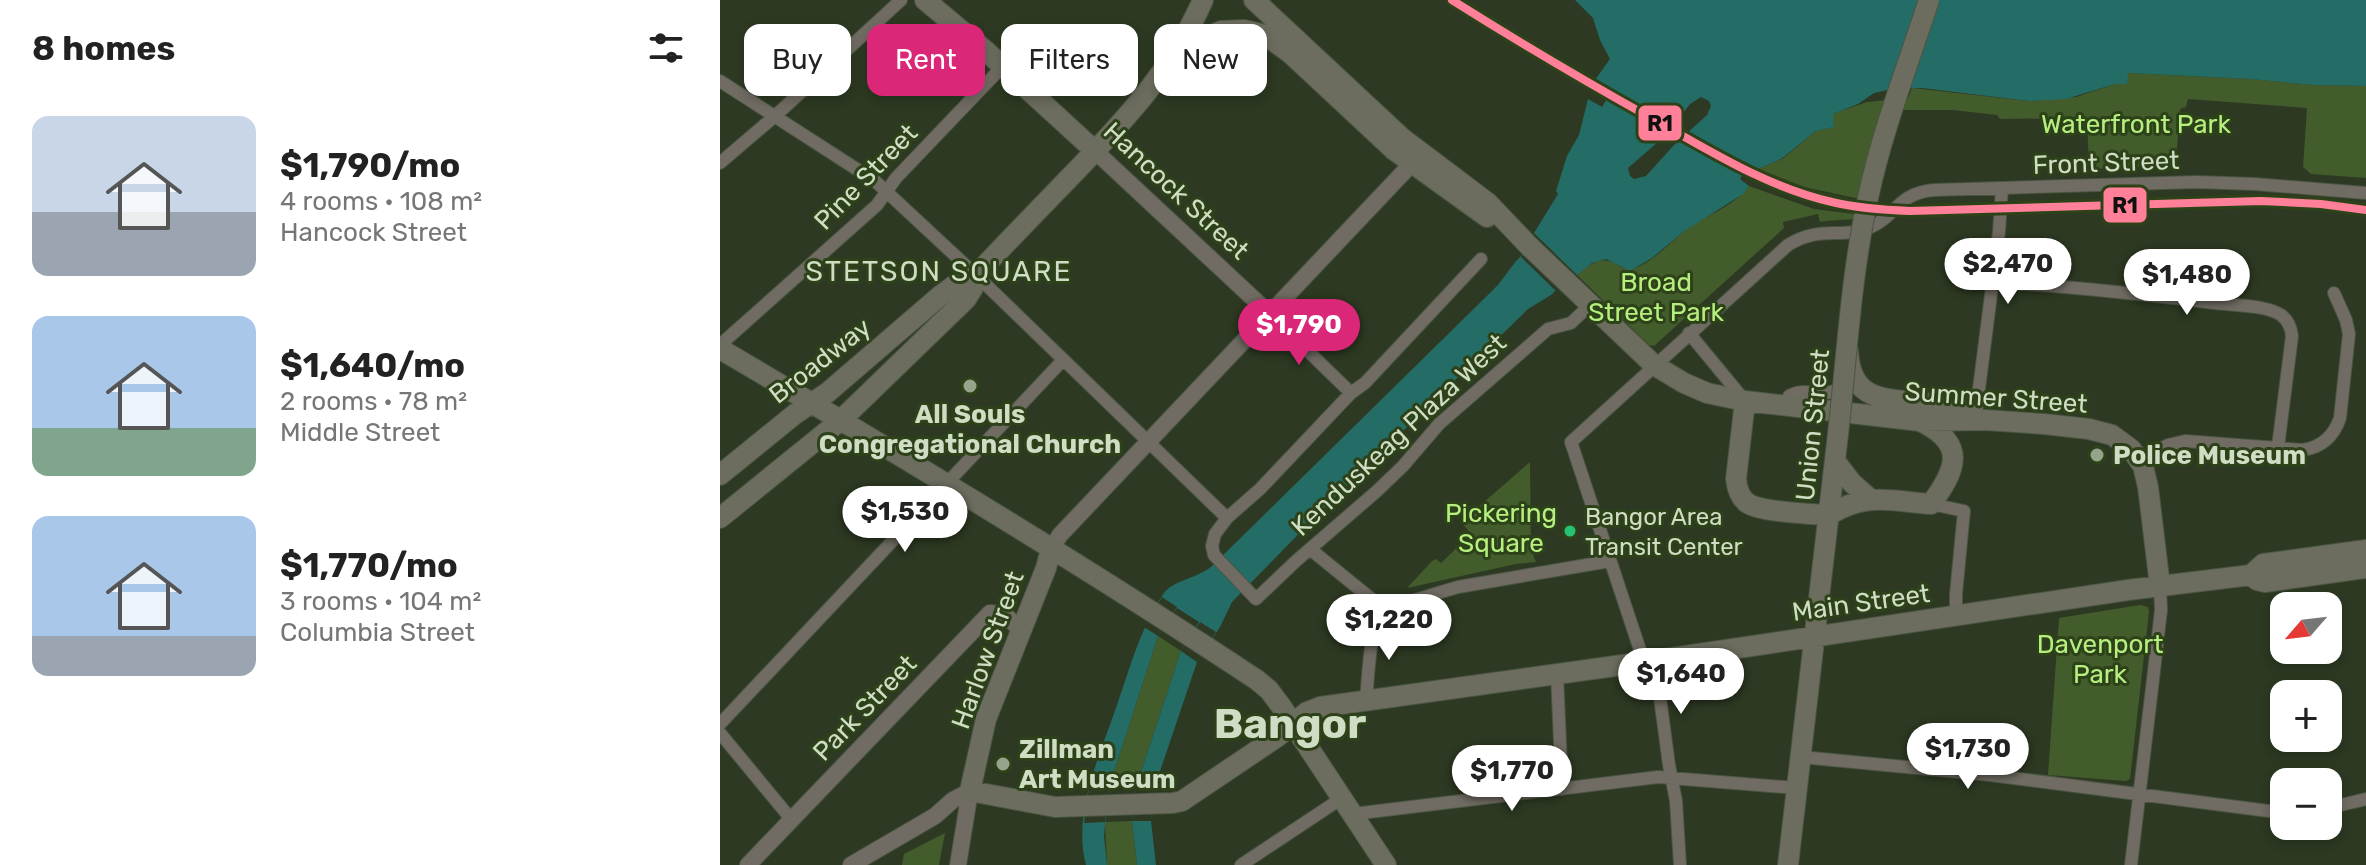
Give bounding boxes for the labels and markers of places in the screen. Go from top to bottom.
pin: $2,470 [1943,238,2073,306]
pin: $1,480 [2122,249,2252,317]
pin: $1,790 [1234,299,1364,367]
marker: All Souls Congregational Church [961,377,979,395]
place label: All Souls Congregational Church [819,399,1121,460]
place label: Police Museum [2113,440,2306,471]
marker: Police Museum [2088,446,2106,464]
pin: $1,530 [840,486,970,554]
place label: Bangor Area Transit Center [1585,503,1743,561]
marker: Bangor Area Transit Center [1562,523,1578,539]
pin: $1,220 [1324,594,1454,662]
pin: $1,640 [1616,648,1746,716]
pin: $1,730 [1903,723,2033,791]
place label: Zillman Art Museum [1019,734,1176,795]
pin: $1,770 [1447,745,1577,813]
marker: Zillman Art Museum [994,755,1012,773]

